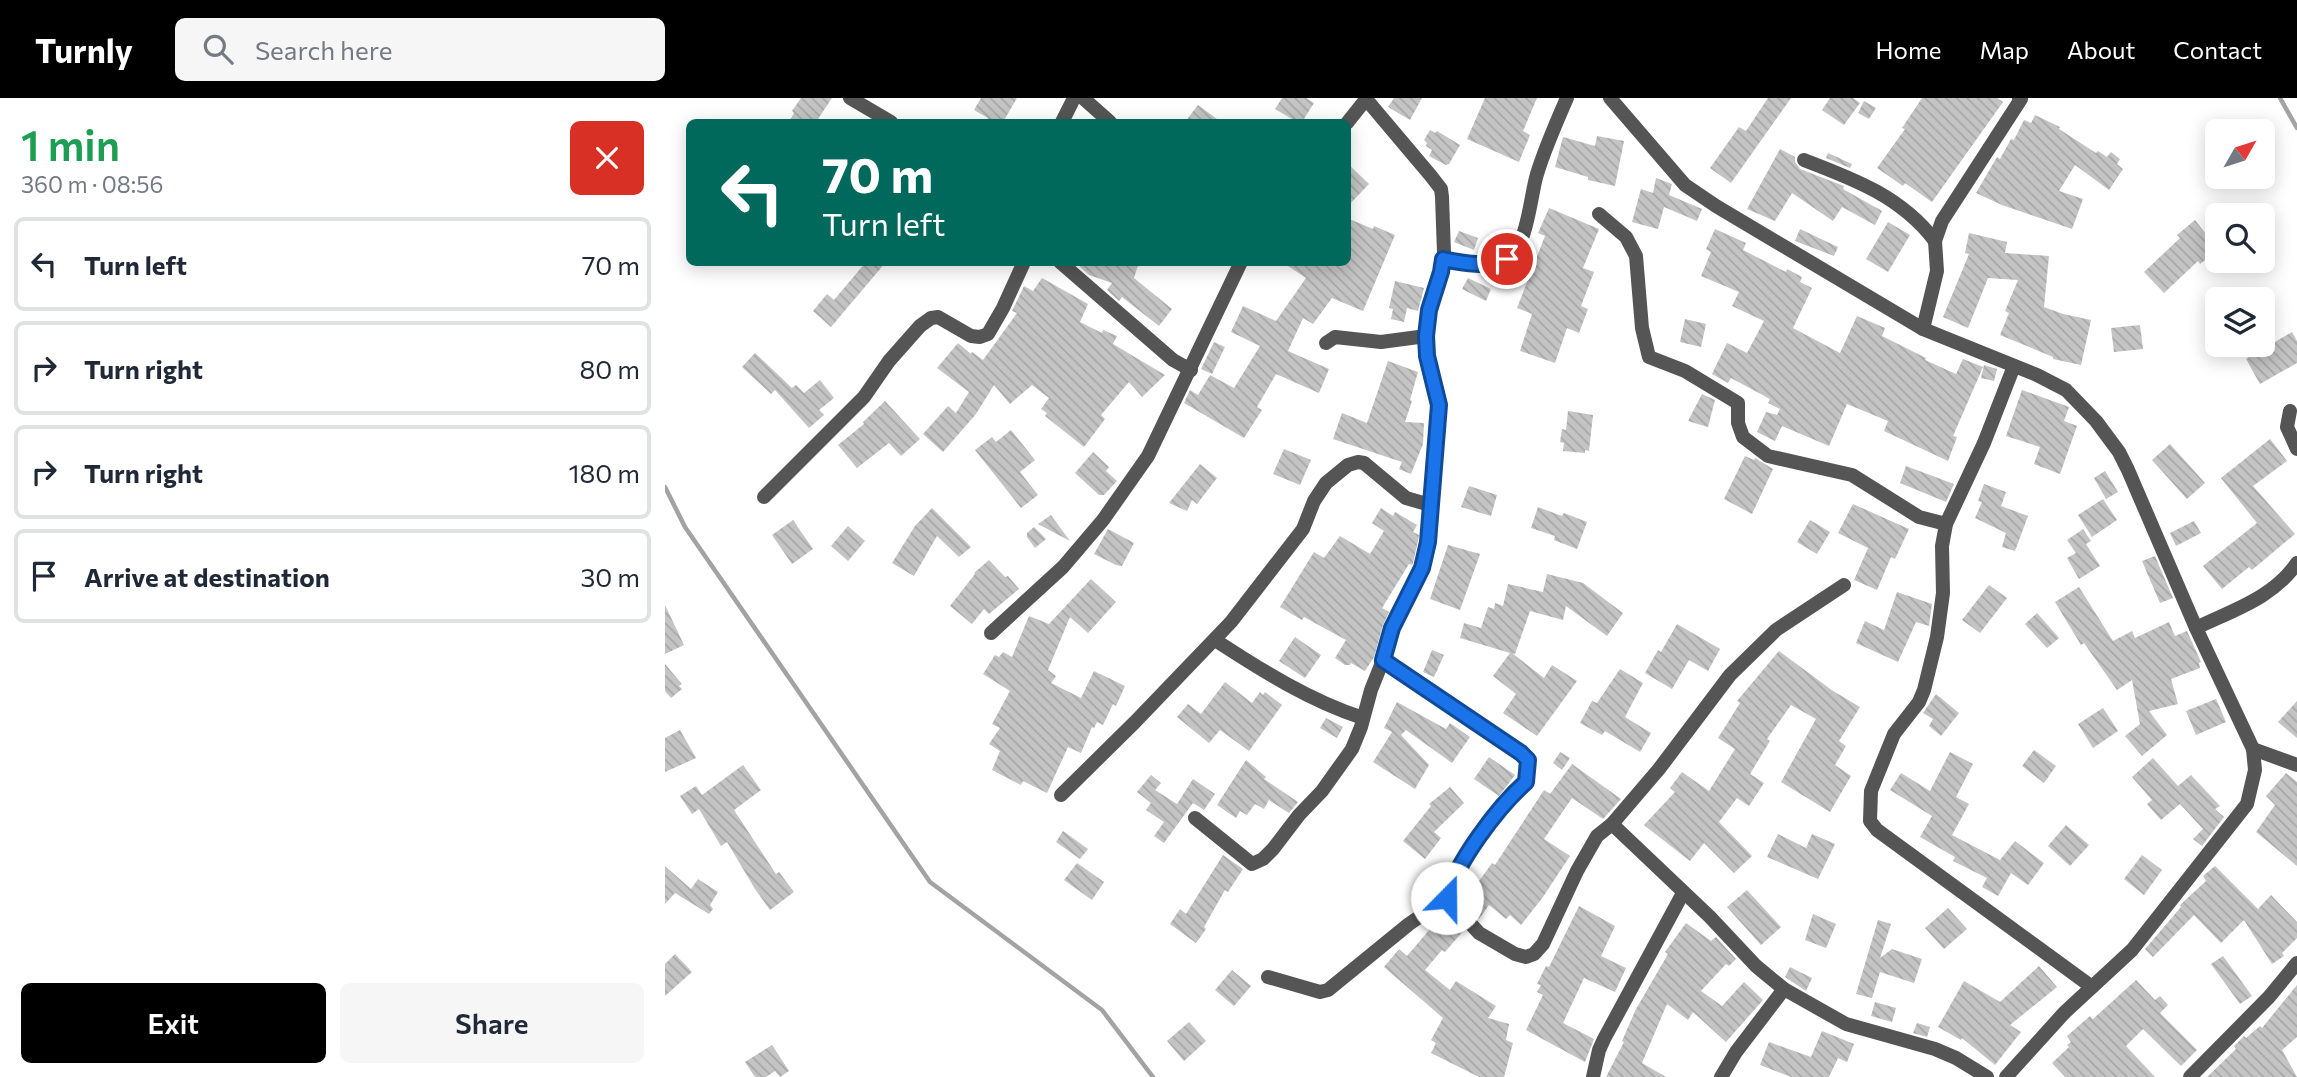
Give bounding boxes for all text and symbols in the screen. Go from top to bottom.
search box [175,18,665,81]
text: Turnly [35,29,133,70]
icon: search [199,30,237,68]
text: Search here [255,34,392,65]
text: Home [1876,35,1942,64]
text: Map [1980,35,2029,64]
text: About [2067,35,2135,64]
text: Contact [2173,35,2262,64]
text: 1 min [21,118,120,170]
north arrow [2205,119,2275,189]
map controls [2205,119,2275,357]
button: close [570,121,644,195]
text: 70 m [822,143,933,203]
icon: left [707,147,798,238]
text: 360 m · 08:56 [21,170,163,198]
text: Turn left [822,203,946,243]
button: search [2205,203,2275,273]
pin [1477,229,1537,289]
icon: arrive [1488,240,1526,278]
icon: left [25,245,63,283]
text: Turn left [84,249,187,280]
text: 70 m [582,249,640,280]
button: layers [2205,287,2275,357]
icon: right [25,349,63,387]
text: Turn right [84,353,203,384]
text: 80 m [580,353,640,384]
icon: right [25,453,63,491]
text: Turn right [84,457,203,488]
text: 180 m [568,457,640,488]
icon: arrive [25,557,63,595]
text: Arrive at destination [84,561,330,592]
text: 30 m [581,561,640,592]
position arrow [1410,861,1484,935]
button: Exit [21,983,326,1063]
button: Share [340,983,644,1063]

